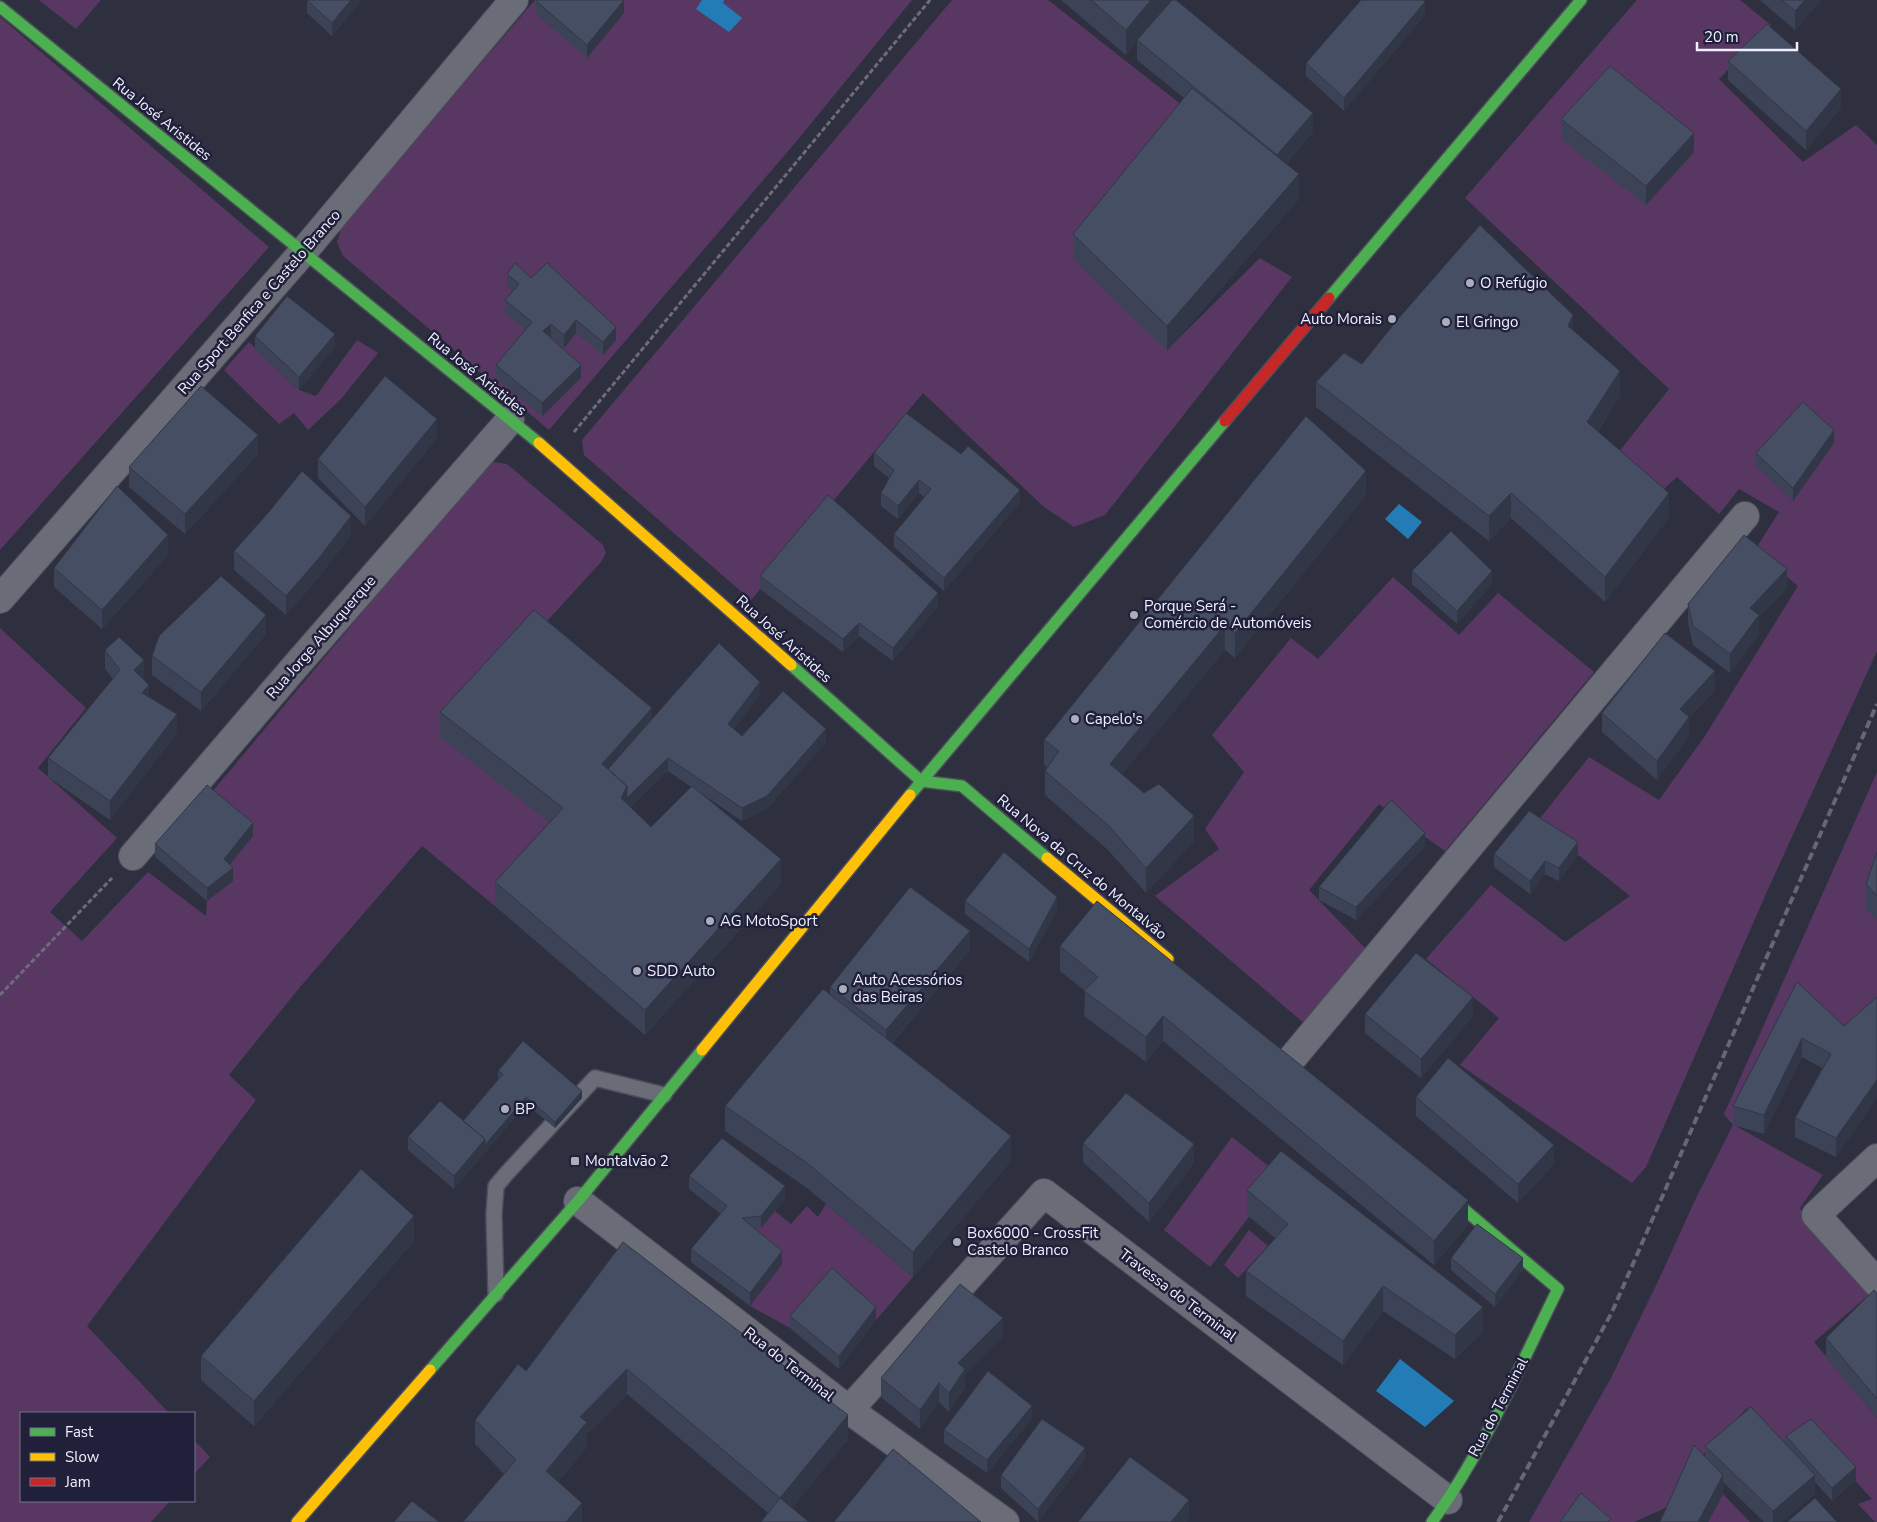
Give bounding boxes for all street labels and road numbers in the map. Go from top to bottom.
street label: Rua José Aristides [108,73,216,165]
street label: Rua Sport Benfica e Castelo Branco [173,205,345,399]
street label: Rua José Aristides [423,328,531,420]
street label: Rua Jorge Albuquerque [262,571,380,703]
street label: Rua José Aristides [732,591,836,687]
street label: Rua Nova da Cruz do Montalvão [993,790,1171,944]
street label: Travessa do Terminal [1115,1244,1241,1346]
street label: Rua do Terminal [740,1322,839,1406]
street label: Rua do Terminal [1463,1353,1533,1460]

